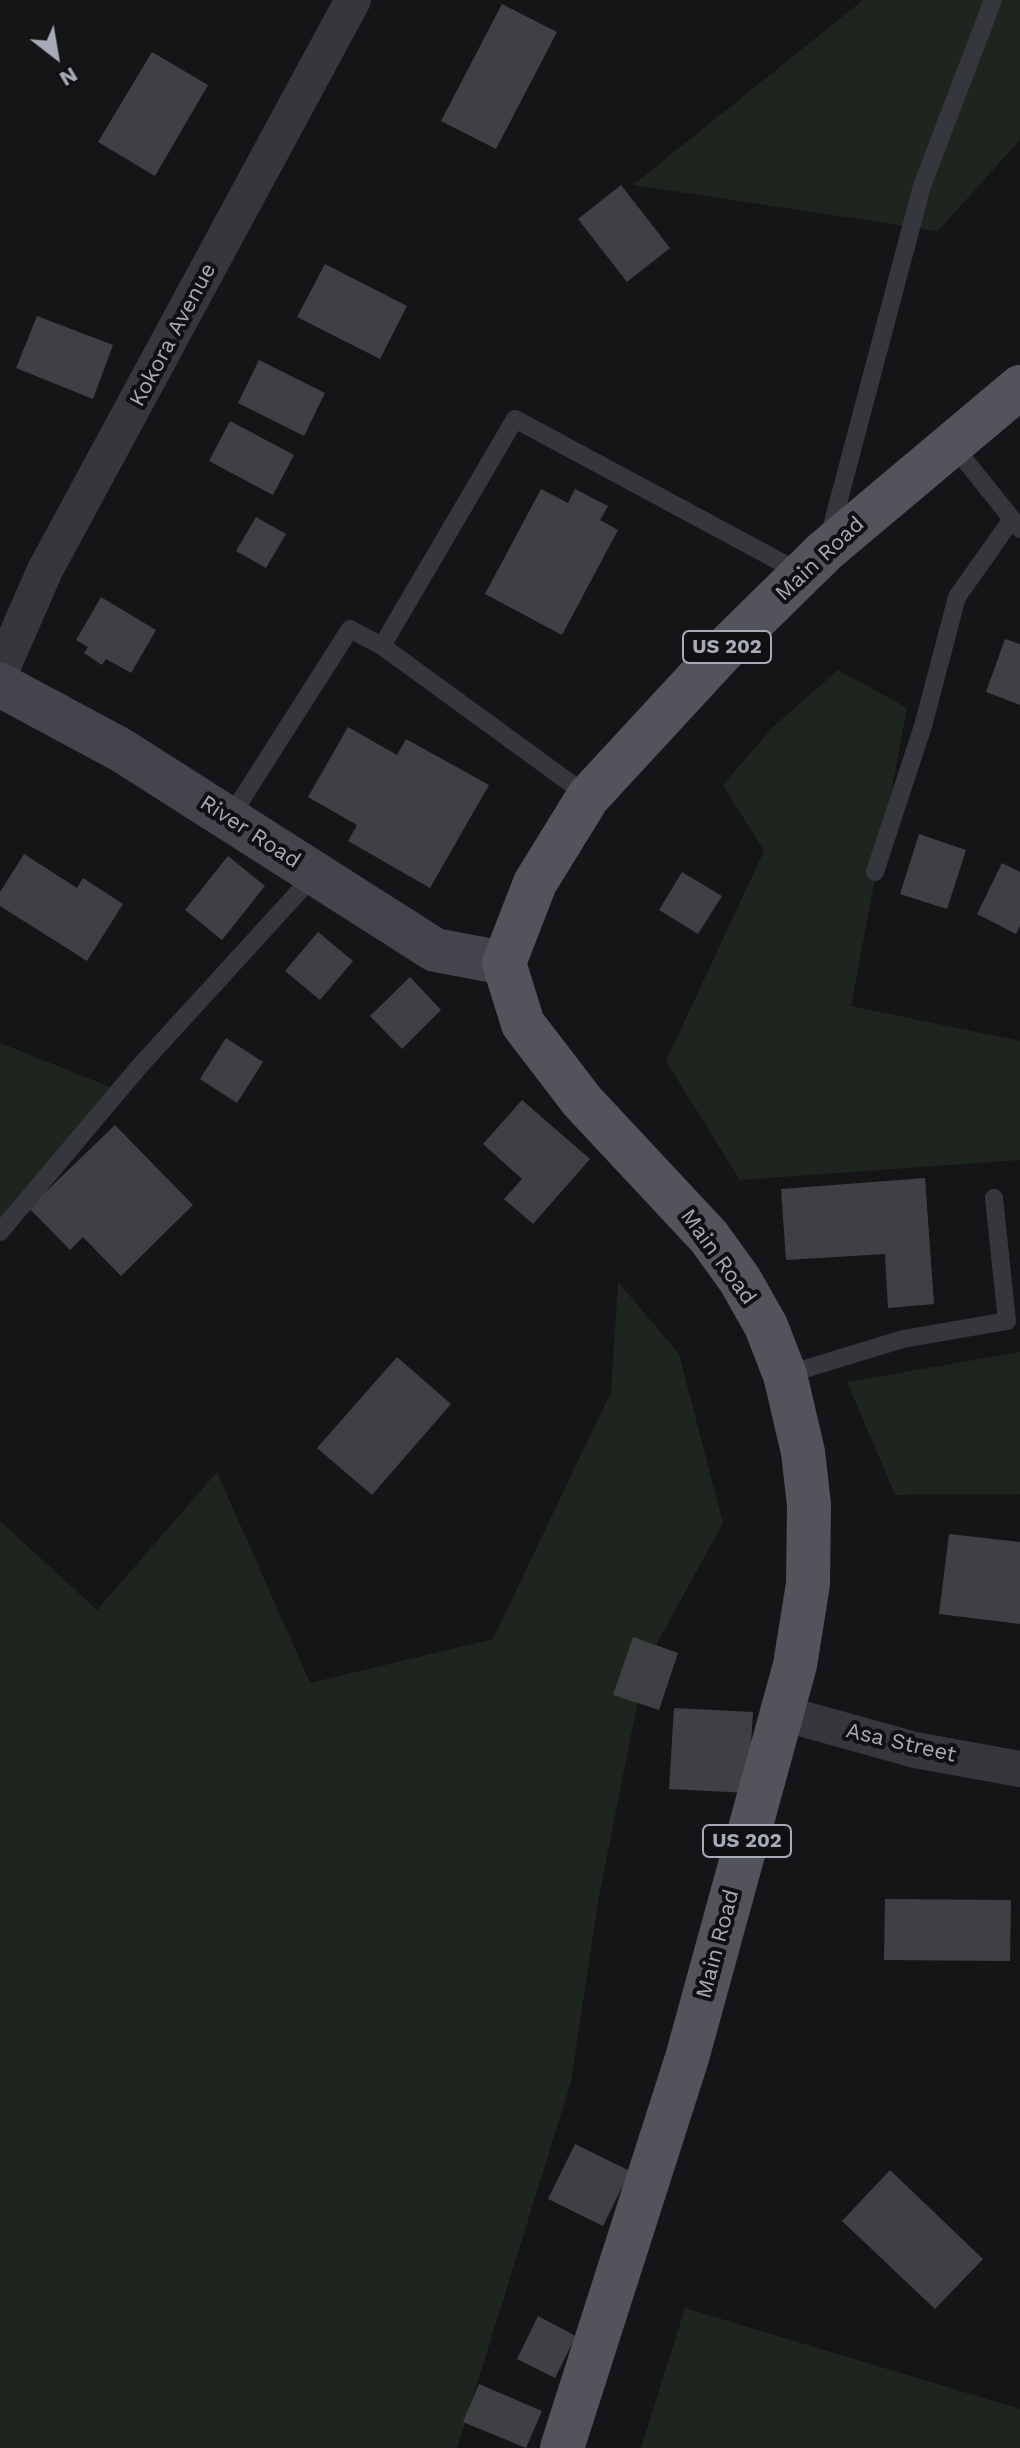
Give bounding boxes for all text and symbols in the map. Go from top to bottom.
north arrow [16,16,96,96]
text: N [55,62,82,92]
street label: Kokora Avenue [124,259,222,411]
street label: Main Road [770,511,870,607]
road number: US 202 [683,631,771,663]
street label: River Road [195,790,305,874]
street label: Main Road [674,1204,762,1310]
street label: Asa Street [843,1718,959,1768]
road number: US 202 [703,1825,791,1857]
street label: Main Road [691,1887,745,2001]

